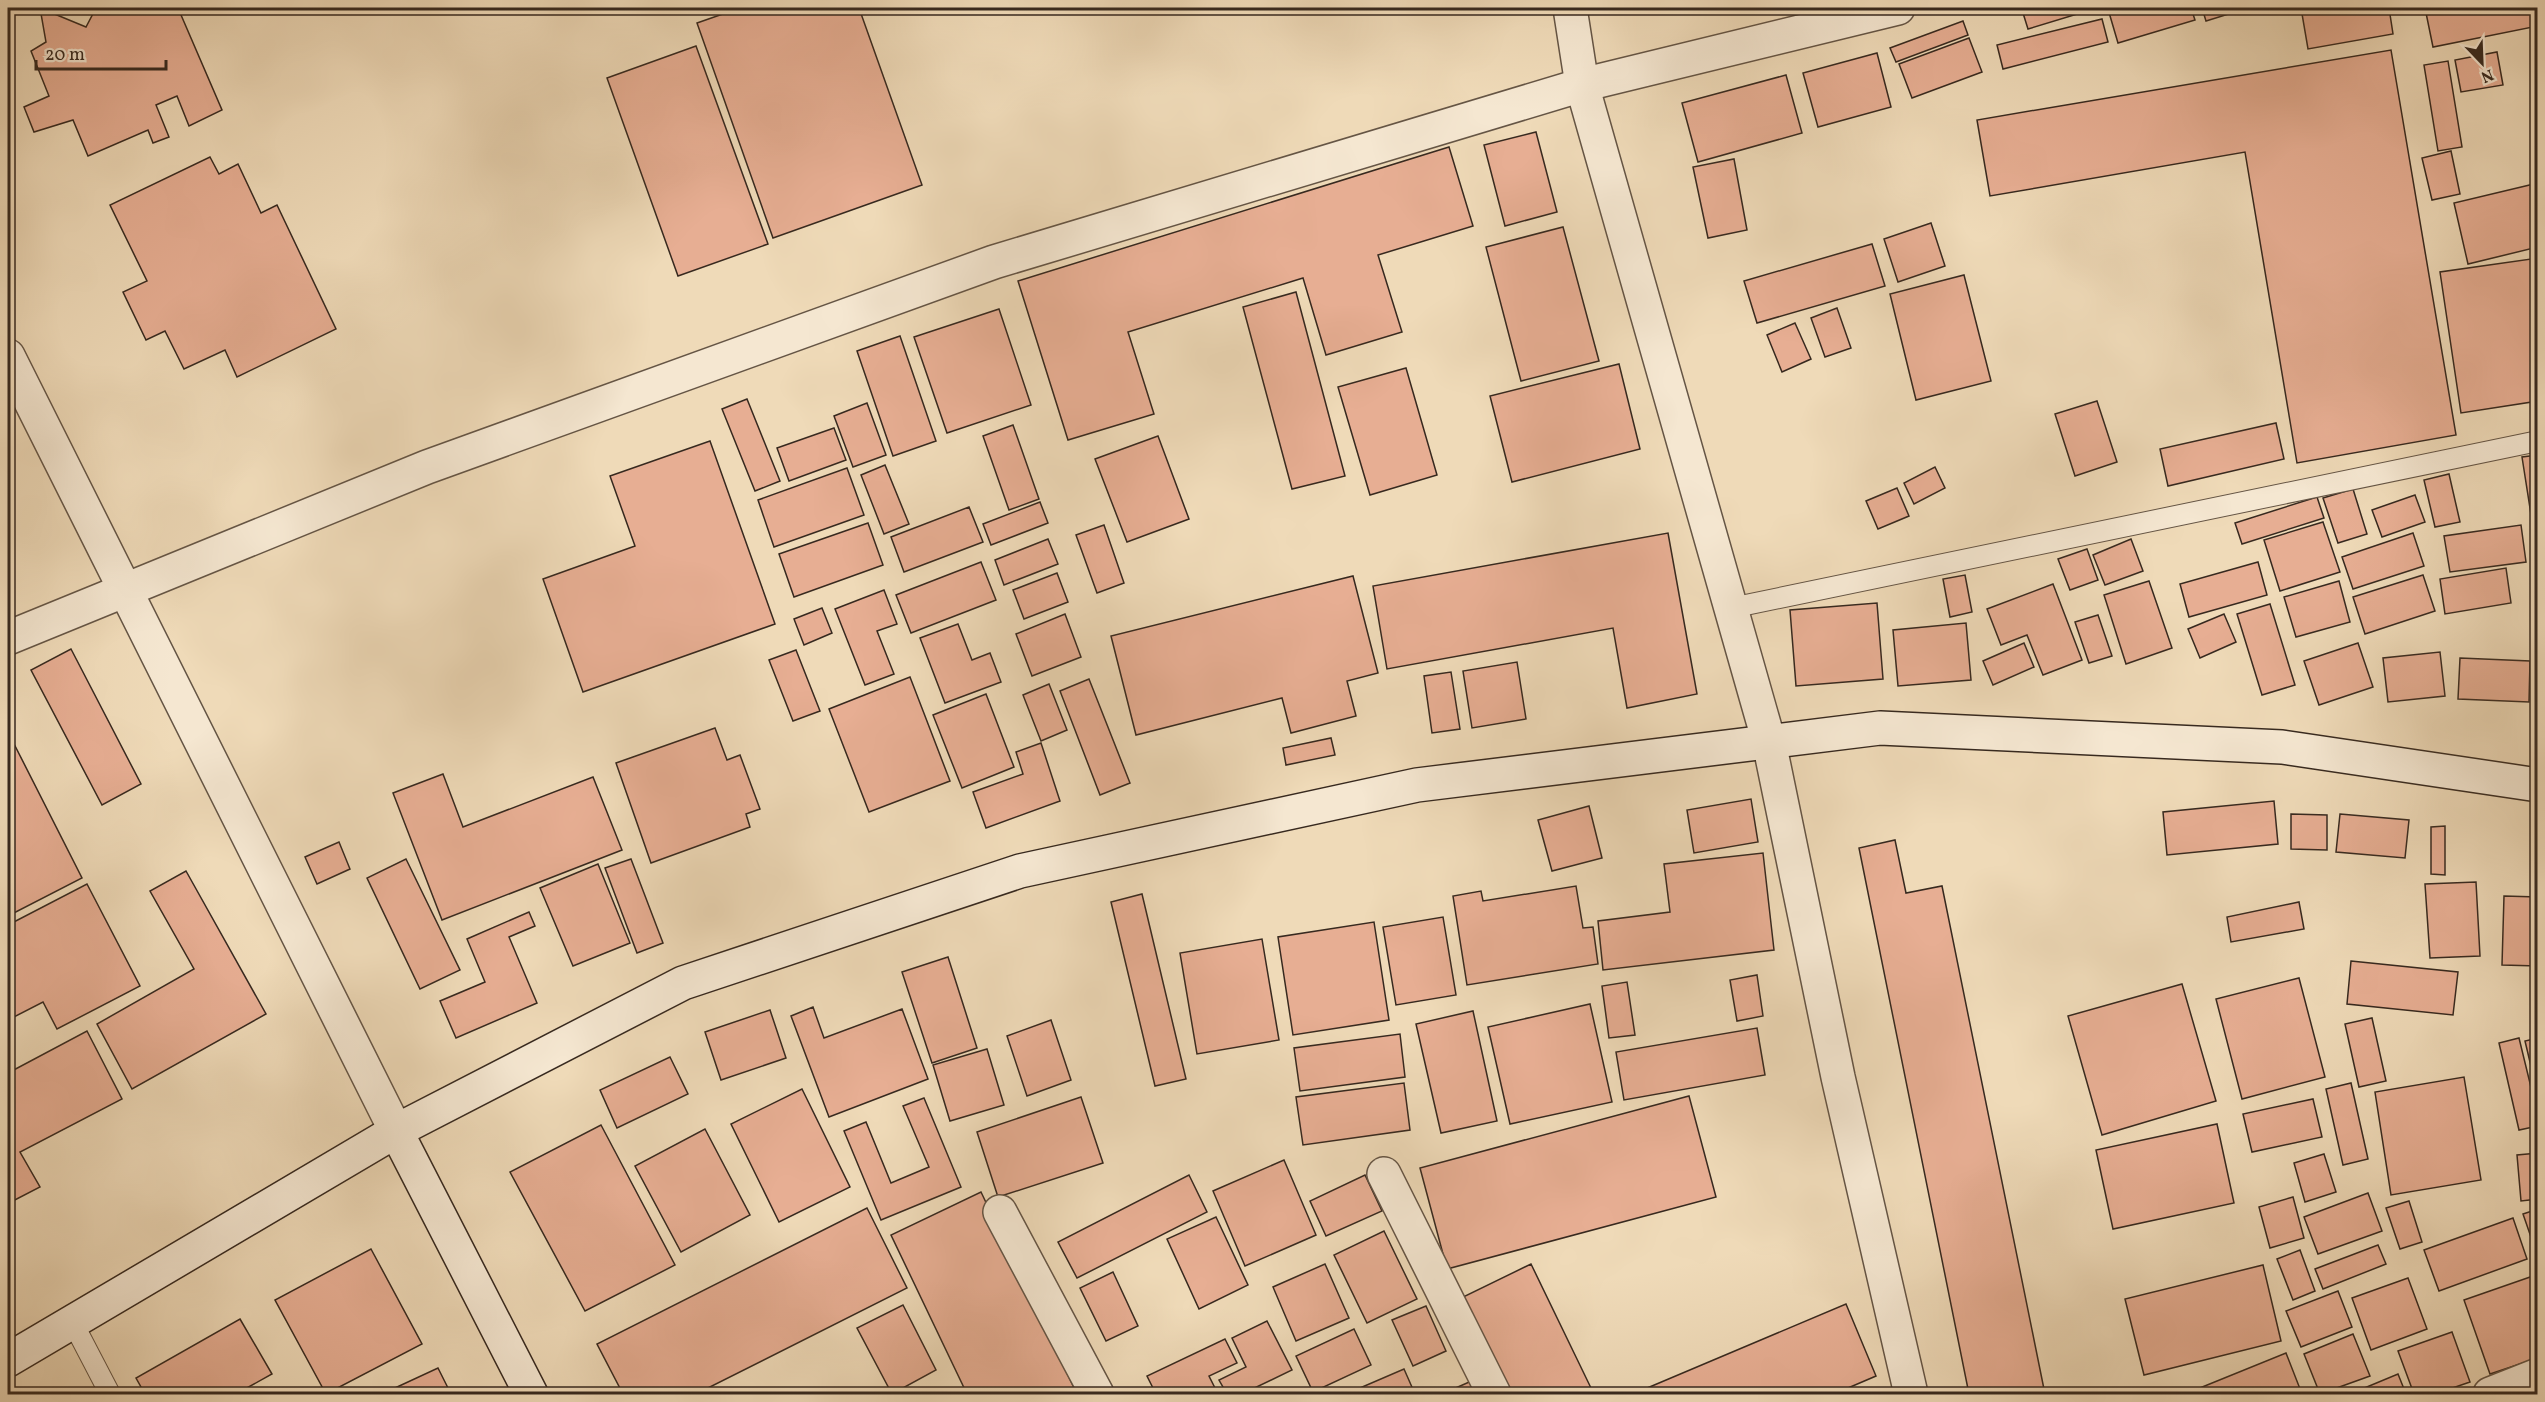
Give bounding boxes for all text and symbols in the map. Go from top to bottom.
scale bar [36,33,166,71]
north arrow [2452,33,2512,93]
text: 20 m [45,43,85,68]
text: N [2477,63,2497,88]

